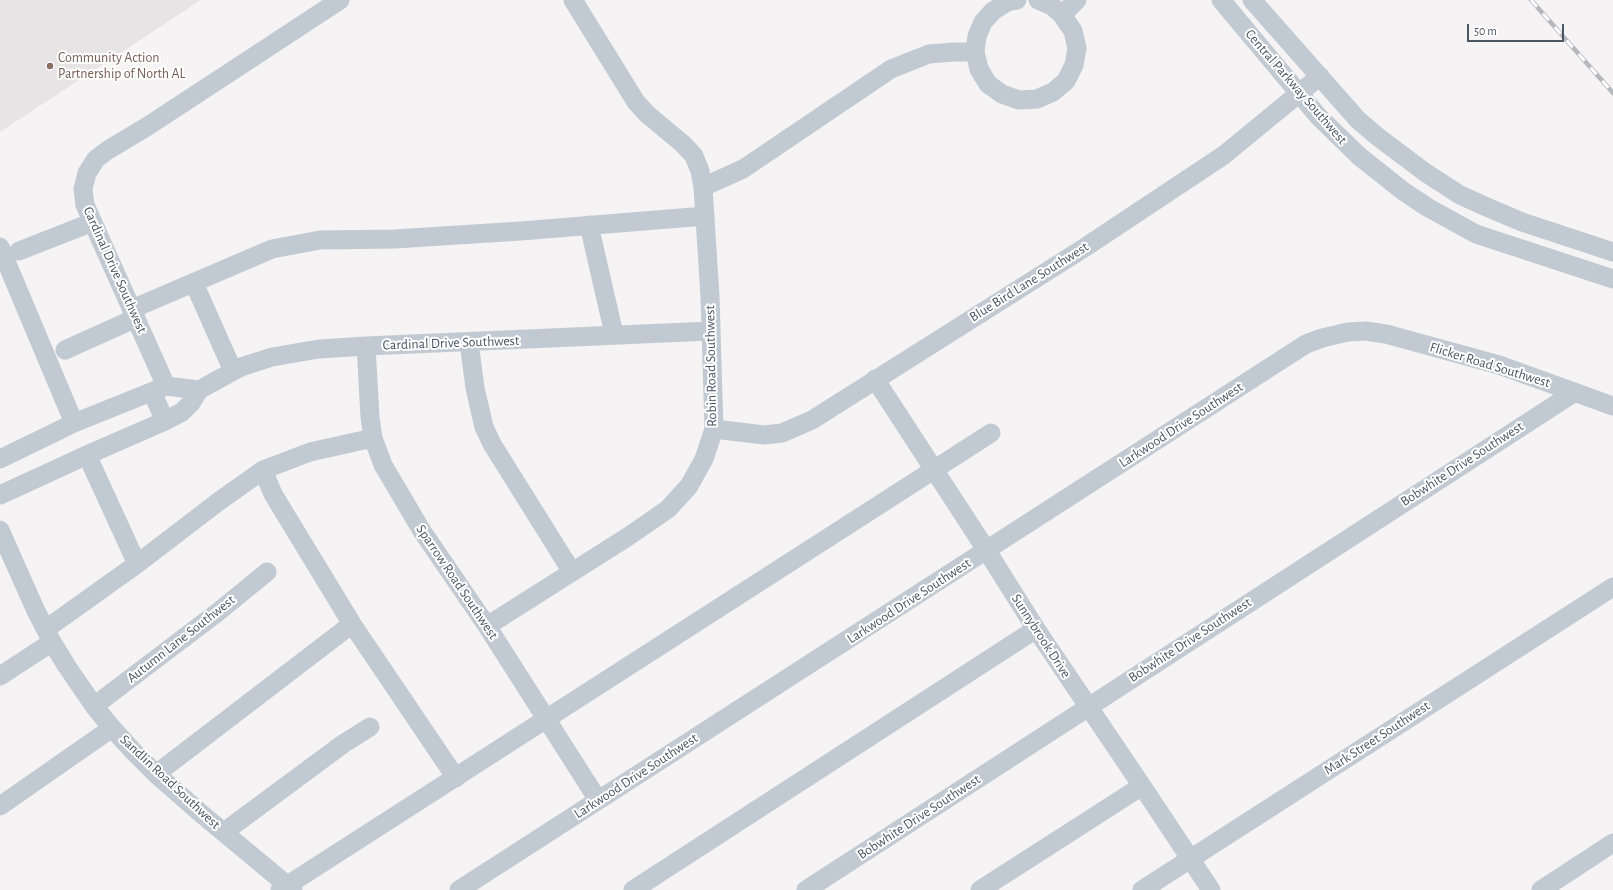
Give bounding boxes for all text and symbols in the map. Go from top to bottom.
scale bar [1469,16,1566,42]
text: 50 m [1474,25,1497,37]
street label: Central Parkway Southwest [1241,26,1351,148]
place label: Community Action Partnership of North AL [58,50,185,82]
marker: Community Action Partnership of North AL [45,61,55,71]
street label: Cardinal Drive Southwest [80,204,150,336]
street label: Blue Bird Lane Southwest [966,239,1092,325]
street label: Robin Road Southwest [702,305,720,427]
street label: Cardinal Drive Southwest [382,332,520,354]
street label: Flicker Road Southwest [1428,339,1552,391]
street label: Larkwood Drive Southwest [1116,379,1246,471]
street label: Bobwhite Drive Southwest [1397,418,1527,510]
street label: Sparrow Road Southwest [412,521,502,643]
street label: Larkwood Drive Southwest [844,555,974,647]
street label: Sunnybrook Drive [1008,591,1074,681]
street label: Autumn Lane Southwest [124,592,238,686]
street label: Bobwhite Drive Southwest [1125,594,1255,686]
street label: Mark Street Southwest [1321,697,1433,779]
street label: Larkwood Drive Southwest [571,730,701,822]
street label: Sandlin Road Southwest [116,731,224,833]
street label: Bobwhite Drive Southwest [854,771,984,863]

